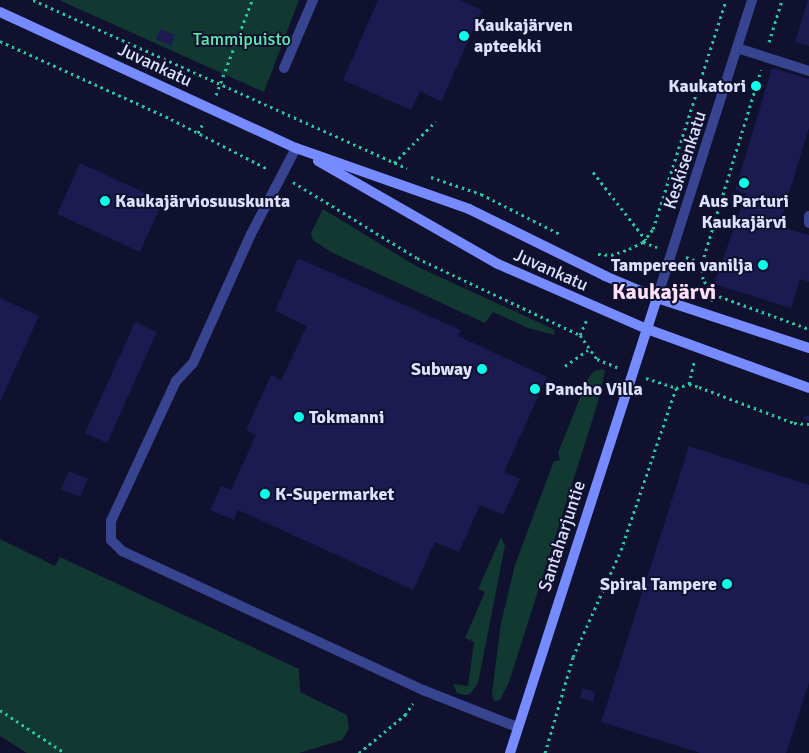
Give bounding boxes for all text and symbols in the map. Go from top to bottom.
place label: Kaukajärven apteekki [474,15,573,58]
park label: Tammipuisto [193,28,291,50]
marker: Kaukajärven apteekki [458,30,470,42]
street label: Juvankatu [115,38,195,92]
place label: Kaukatori [668,75,746,97]
marker: Kaukatori [750,80,762,92]
street label: Keskisenkatu [659,108,711,212]
marker: Aus Parturi Kaukajärvi [738,177,750,189]
place label: Kaukajärviosuuskunta [115,190,290,212]
place label: Aus Parturi Kaukajärvi [699,191,789,233]
marker: Kaukajärviosuuskunta [99,195,111,207]
street label: Juvankatu [510,244,592,296]
place label: Tampereen vanilja [611,254,753,276]
marker: Tampereen vanilja [757,259,769,271]
district label: Kaukajärvi [612,279,716,305]
place label: Subway [411,358,472,380]
marker: Subway [476,363,488,375]
place label: Pancho Villa [545,378,643,400]
marker: Pancho Villa [529,383,541,395]
place label: Tokmanni [309,406,384,428]
marker: Tokmanni [293,411,305,423]
street label: Santaharjuntie [534,478,590,594]
place label: K-Supermarket [275,483,394,505]
marker: K-Supermarket [259,488,271,500]
place label: Spiral Tampere [600,573,717,595]
marker: Spiral Tampere [721,578,733,590]

